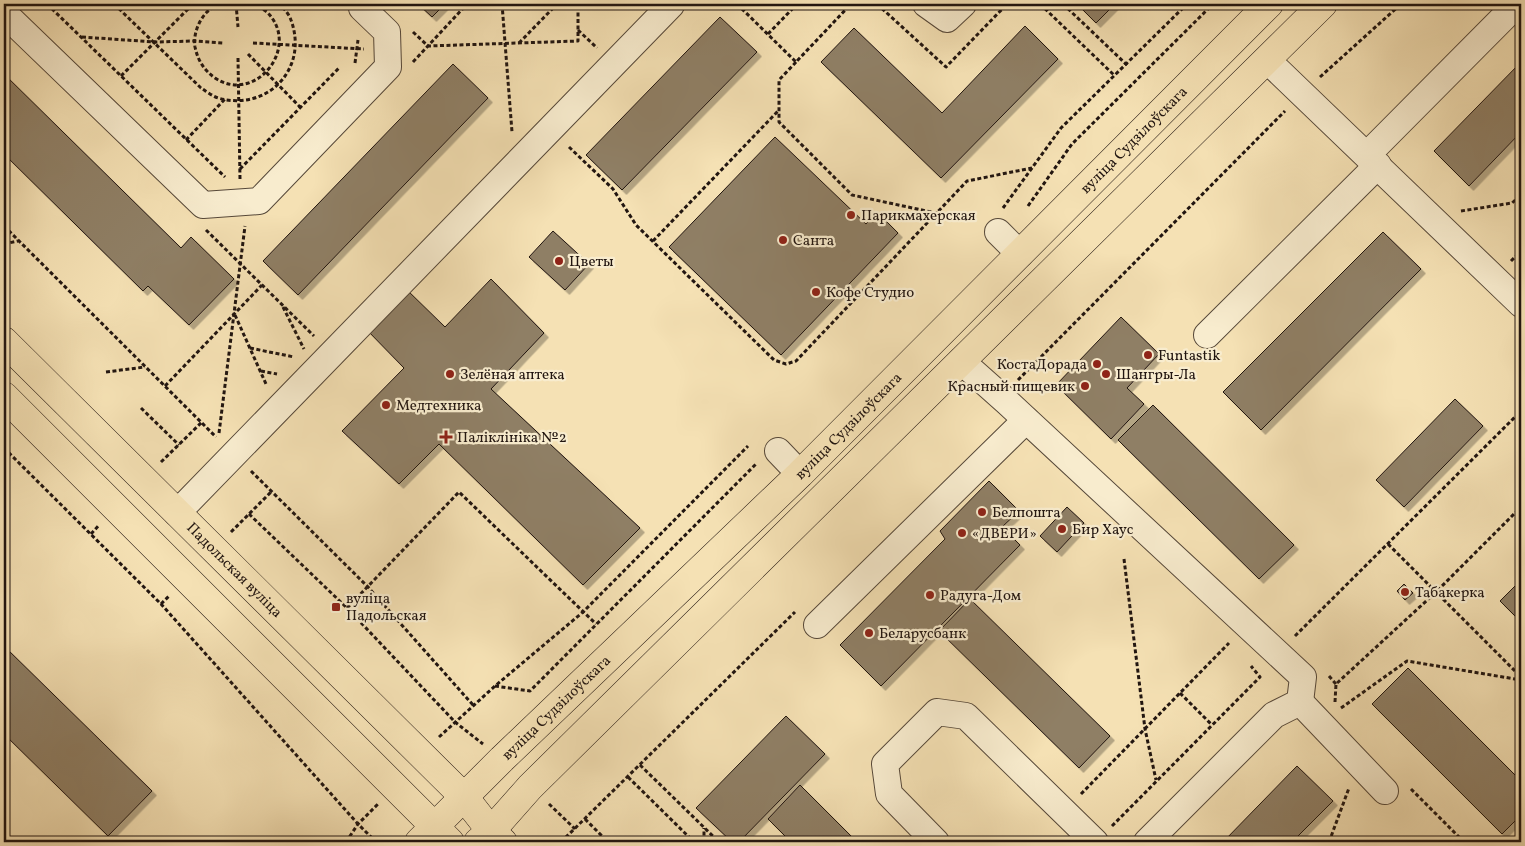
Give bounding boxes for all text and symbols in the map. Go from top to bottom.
street label: вуліца Судзілоўскага [1076,82,1193,199]
place label: Парикмахерская [861,206,976,227]
marker: Парикмахерская [845,209,857,221]
place label: Санта [793,231,834,252]
marker: Санта [777,234,789,246]
place label: Цветы [569,252,614,273]
marker: Цветы [553,255,565,267]
place label: Кофе Студио [826,283,914,304]
marker: Кофе Студио [810,286,822,298]
place label: Funtastik [1158,346,1221,367]
marker: Funtastik [1142,349,1154,361]
place label: КостаДорада [997,355,1087,376]
marker: КостаДорада [1091,358,1103,370]
place label: Зелёная аптека [460,365,565,386]
place label: Шангры-Ла [1116,365,1196,386]
marker: Зелёная аптека [444,368,456,380]
street label: вуліца Судзілоўскага [791,368,908,485]
marker: Шангры-Ла [1100,368,1112,380]
place label: Красный пищевик [947,377,1075,398]
marker: Красный пищевик [1079,380,1091,392]
place label: Медтехника [396,396,481,417]
marker: Медтехника [380,399,392,411]
place label: Паліклініка №2 [457,428,567,449]
marker: Паліклініка №2 [439,430,453,444]
place label: Белпошта [992,503,1061,524]
marker: Белпошта [976,506,988,518]
street label: Падольская вуліца [181,518,287,623]
place label: Бир Хаус [1072,520,1134,541]
marker: Бир Хаус [1056,523,1068,535]
place label: «ДВЕРИ» [972,524,1037,545]
marker: «ДВЕРИ» [956,527,968,539]
place label: Табакерка [1415,583,1485,604]
place label: Радуга-Дом [940,586,1021,607]
marker: Табакерка [1399,586,1411,598]
place label: вуліца Падольская [346,589,427,627]
marker: Радуга-Дом [924,589,936,601]
marker: вуліца Падольская [330,601,342,613]
place label: Беларусбанк [879,624,966,645]
marker: Беларусбанк [863,627,875,639]
street label: вуліца Судзілоўскага [498,651,616,766]

